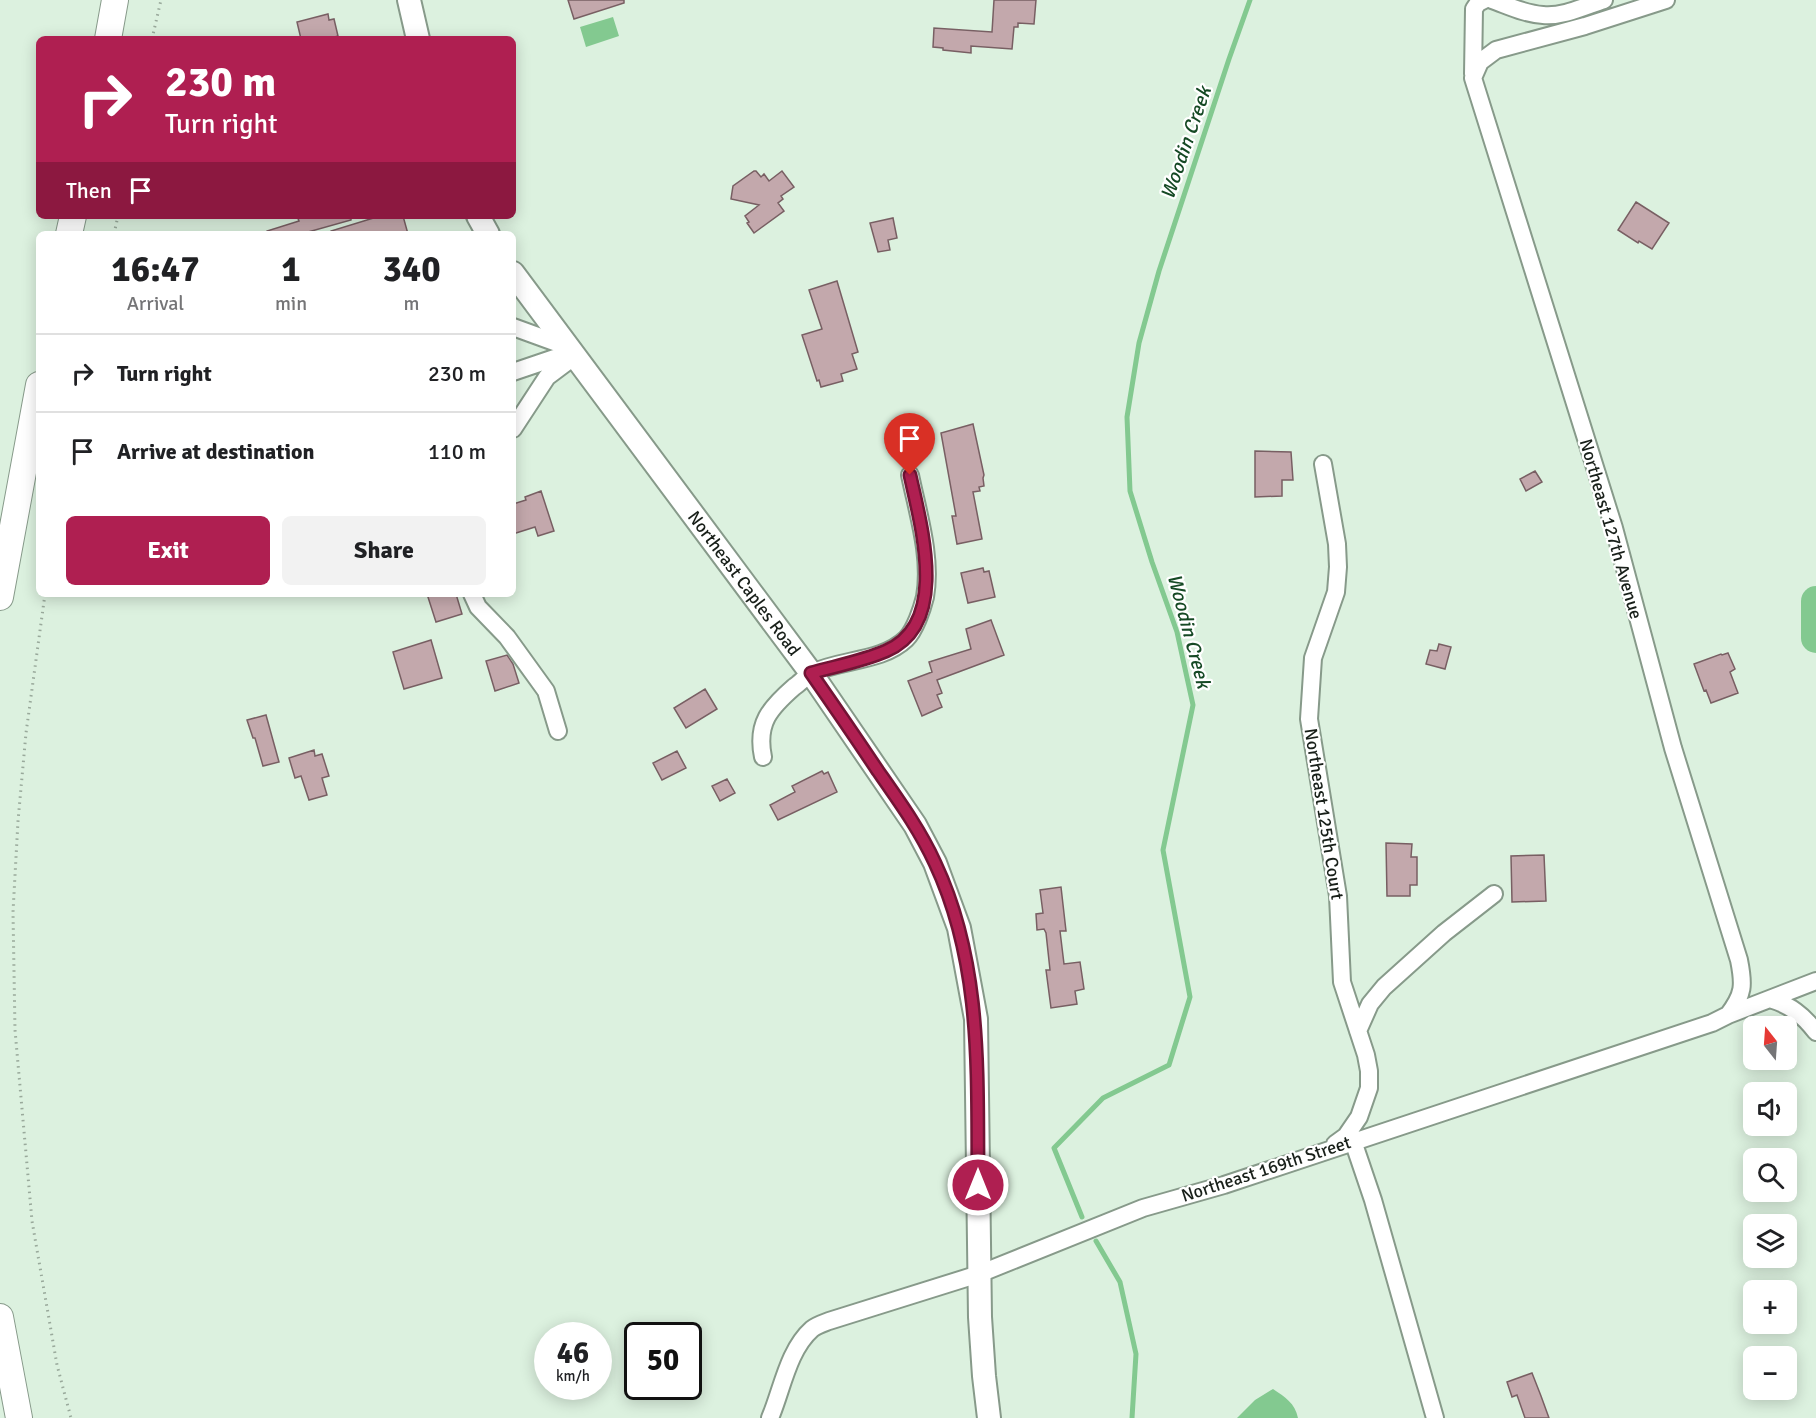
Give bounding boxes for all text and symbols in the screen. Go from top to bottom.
text: 230 m [165,57,276,108]
icon: right [66,60,144,138]
water label: Woodin Creek [1155,82,1218,203]
text: Turn right [165,108,278,141]
icon: arrive [124,174,157,207]
text: Then [66,177,112,204]
text: 16:47 [111,247,200,292]
text: 1 [281,247,301,292]
text: 340 [382,247,441,292]
text: Arrival [127,291,184,316]
text: min [275,291,307,316]
text: m [404,291,420,316]
icon: right [66,357,99,390]
text: Turn right [117,360,212,387]
text: 230 m [428,360,486,387]
pin [884,413,935,475]
icon: arrive [893,422,926,455]
icon: arrive [66,435,99,468]
street label: Northeast 127th Avenue [1575,436,1647,622]
text: Arrive at destination [117,438,314,465]
text: 110 m [428,438,486,465]
street label: Northeast Caples Road [683,507,805,660]
button: Exit [66,516,270,585]
button: Share [282,516,486,585]
water label: Woodin Creek [1162,571,1217,693]
street label: Northeast 125th Court [1300,727,1348,901]
north arrow [1743,1016,1797,1070]
map controls [1743,1016,1797,1400]
button: sound [1743,1082,1797,1136]
street label: Northeast 169th Street [1178,1131,1354,1207]
button: search [1743,1148,1797,1202]
position arrow [946,1153,1010,1217]
button: layers [1743,1214,1797,1268]
button: + [1743,1280,1797,1334]
speed limit sign: 50 [624,1322,702,1400]
text: 46 [557,1335,589,1372]
button: − [1743,1346,1797,1400]
text: km/h [556,1367,590,1385]

